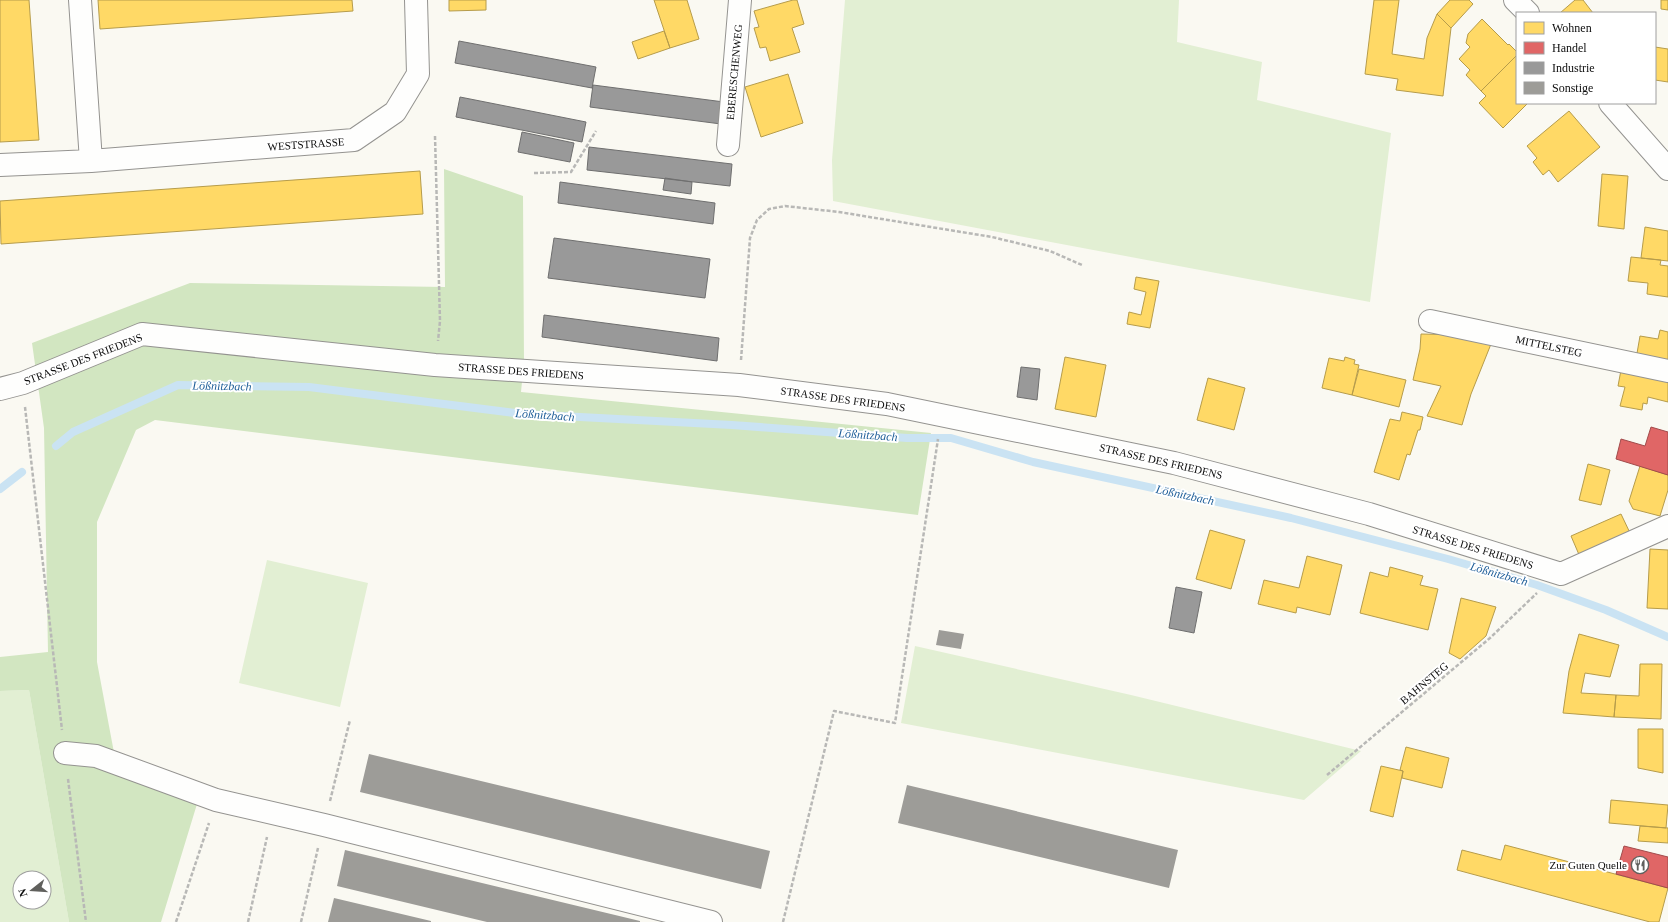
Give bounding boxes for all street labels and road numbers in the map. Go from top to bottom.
street label: EBERESCHENWEG [724,24,744,120]
street label: WESTSTRASSE [267,135,345,153]
street label: STRASSE DES FRIEDENS [22,331,144,387]
street label: MITTELSTEG [1515,333,1583,359]
street label: STRASSE DES FRIEDENS [458,361,584,381]
street label: STRASSE DES FRIEDENS [780,384,906,414]
street label: STRASSE DES FRIEDENS [1098,441,1224,481]
street label: STRASSE DES FRIEDENS [1411,523,1535,571]
street label: BAHNSTEG [1398,660,1450,706]

